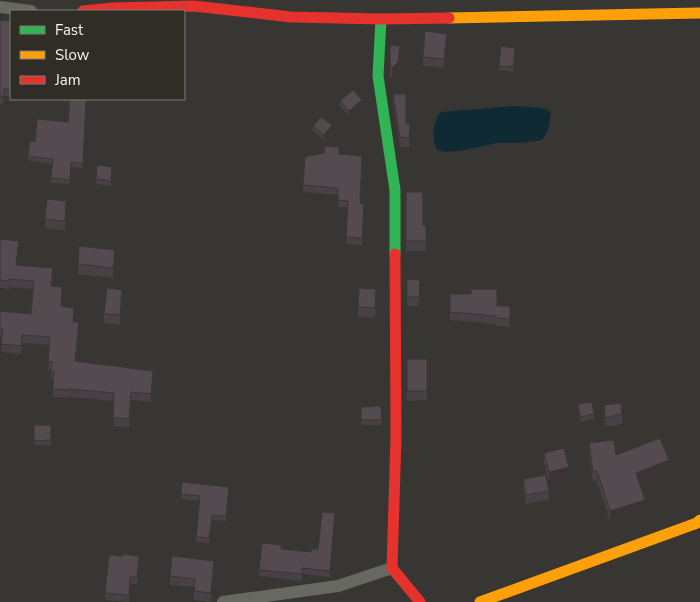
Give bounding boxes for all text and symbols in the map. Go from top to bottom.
legend [10,10,185,100]
text: Fast [55,20,84,40]
text: Slow [55,45,90,65]
text: Jam [54,70,81,90]

